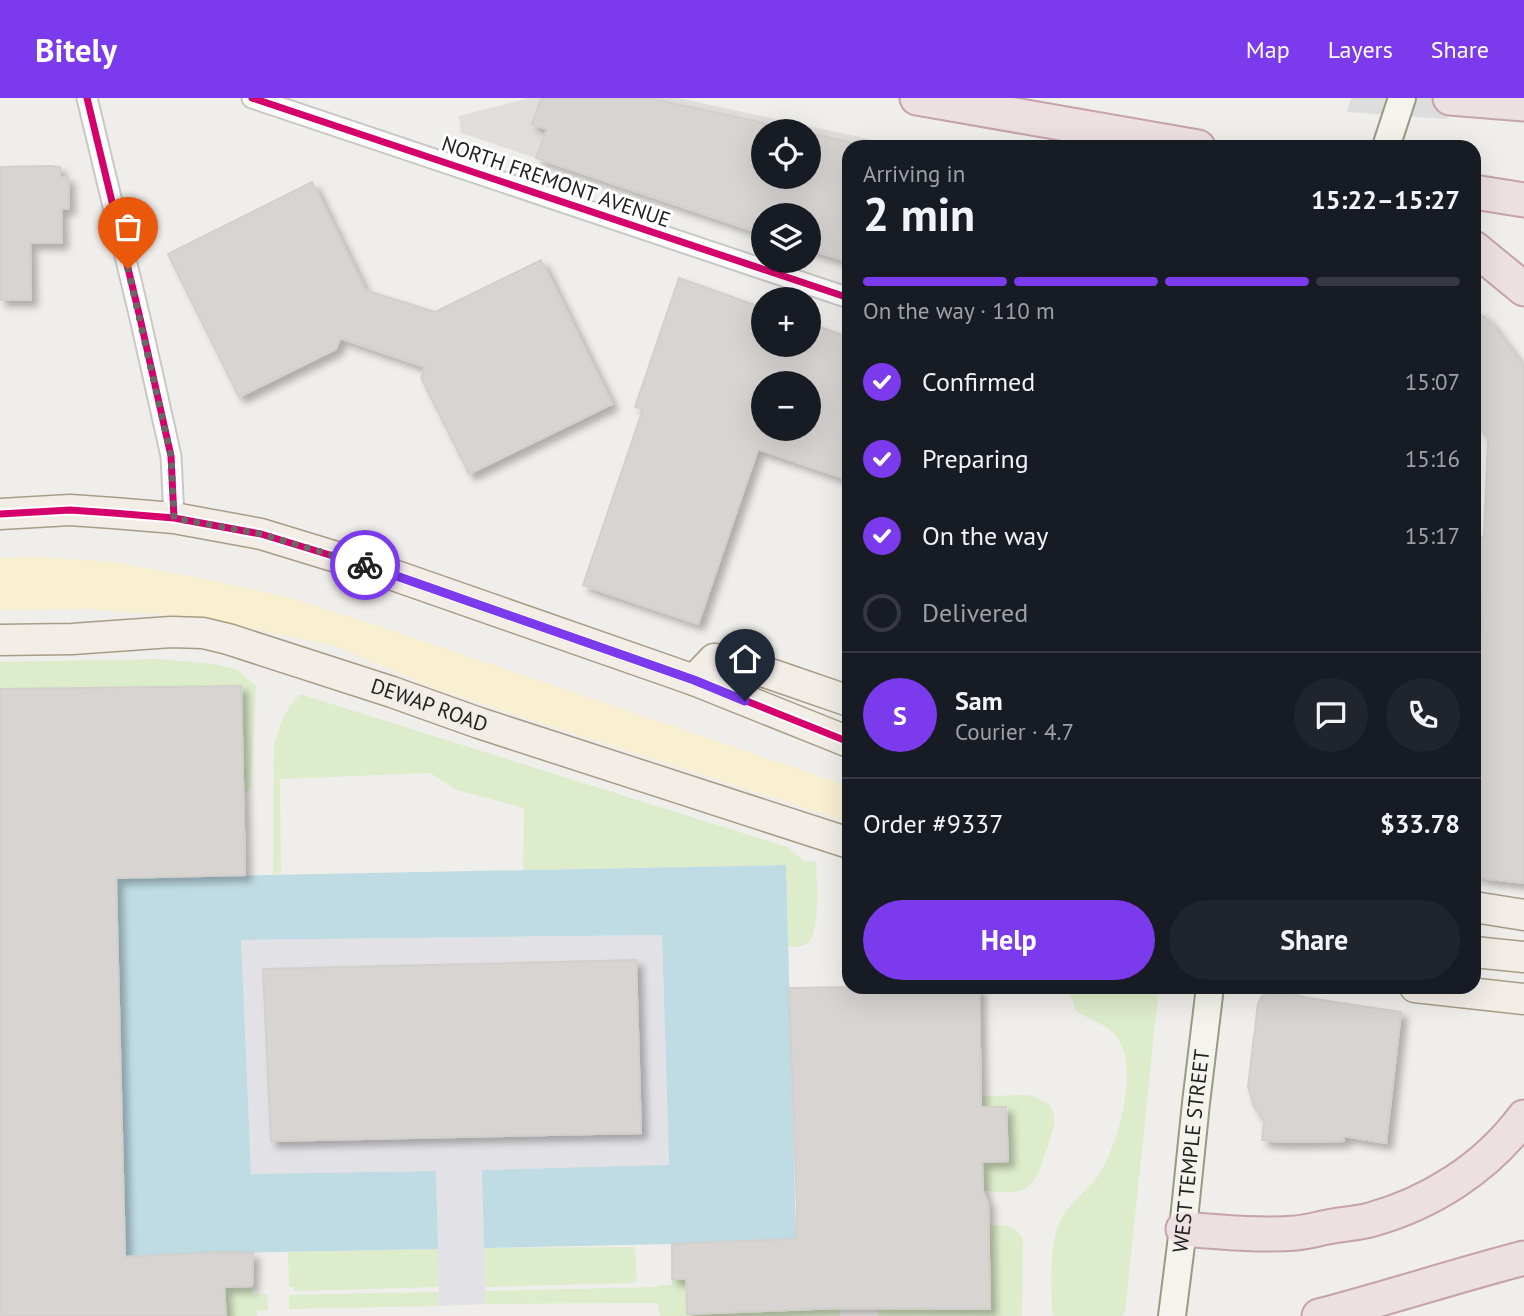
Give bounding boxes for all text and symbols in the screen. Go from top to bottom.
text: Bitely [35,28,117,71]
text: Map [1246,34,1290,65]
text: Layers [1328,34,1393,65]
text: Share [1431,34,1489,65]
map controls [751,119,821,441]
button: locate [751,119,821,189]
street label: NORTH FREMONT AVENUE [438,130,674,233]
text: Arriving in [863,159,965,188]
text: 15:22–15:27 [1311,183,1460,216]
text: 2 min [863,184,975,244]
pin [98,197,158,269]
button: layers [751,203,821,273]
icon: bag [109,208,147,246]
button: + [751,287,821,357]
text: On the way · 110 m [863,296,1055,325]
icon: check [863,363,901,401]
text: Confirmed [922,365,1035,398]
text: 15:07 [1405,367,1460,396]
button: − [751,371,821,441]
icon: check [863,440,901,478]
text: Preparing [922,442,1029,475]
text: 15:16 [1405,444,1460,473]
icon: check [863,517,901,555]
text: On the way [922,519,1048,552]
text: 15:17 [1405,521,1460,550]
courier [330,530,400,600]
icon: bike [346,546,384,584]
text: Delivered [922,596,1028,629]
pin [715,629,775,701]
icon: home [726,640,764,678]
street label: DEWAP ROAD [368,672,491,738]
button: chat [1294,678,1368,752]
button: phone [1386,678,1460,752]
text: Sam [955,684,1003,717]
text: S [893,699,907,732]
text: Courier · 4.7 [955,717,1074,746]
text: Order #9337 [863,807,1003,840]
text: $33.78 [1380,807,1460,840]
button: Help [863,900,1155,980]
button: Share [1169,900,1460,980]
street label: WEST TEMPLE STREET [1166,1048,1215,1254]

